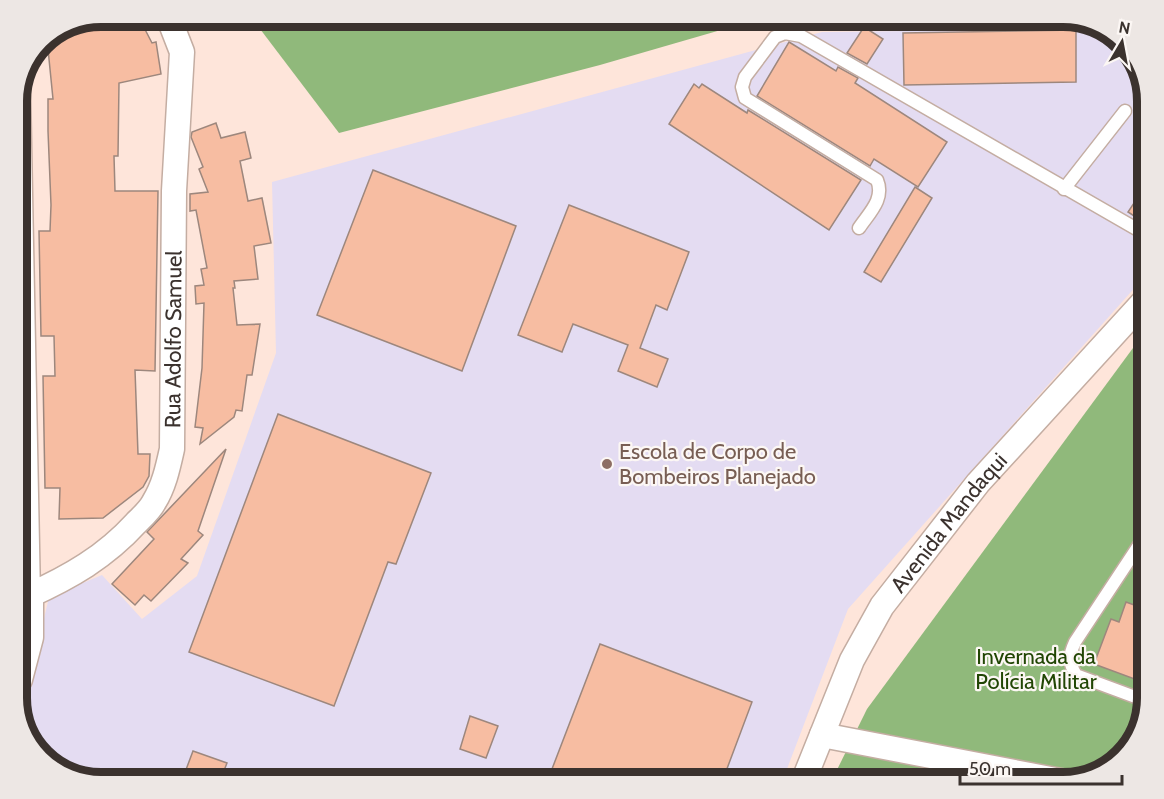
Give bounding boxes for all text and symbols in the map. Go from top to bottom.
north arrow [1092,12,1152,72]
text: N [1117,17,1132,38]
street label: Rua Adolfo Samuel [159,250,187,428]
place label: Escola de Corpo de Bombeiros Planejado [619,438,816,490]
street label: Avenida Mandaqui [884,447,1012,598]
marker: Escola de Corpo de Bombeiros Planejado [600,457,614,471]
park label: Invernada da Polícia Militar [975,643,1097,695]
scale bar [960,748,1122,786]
text: 50 m [969,758,1011,780]

